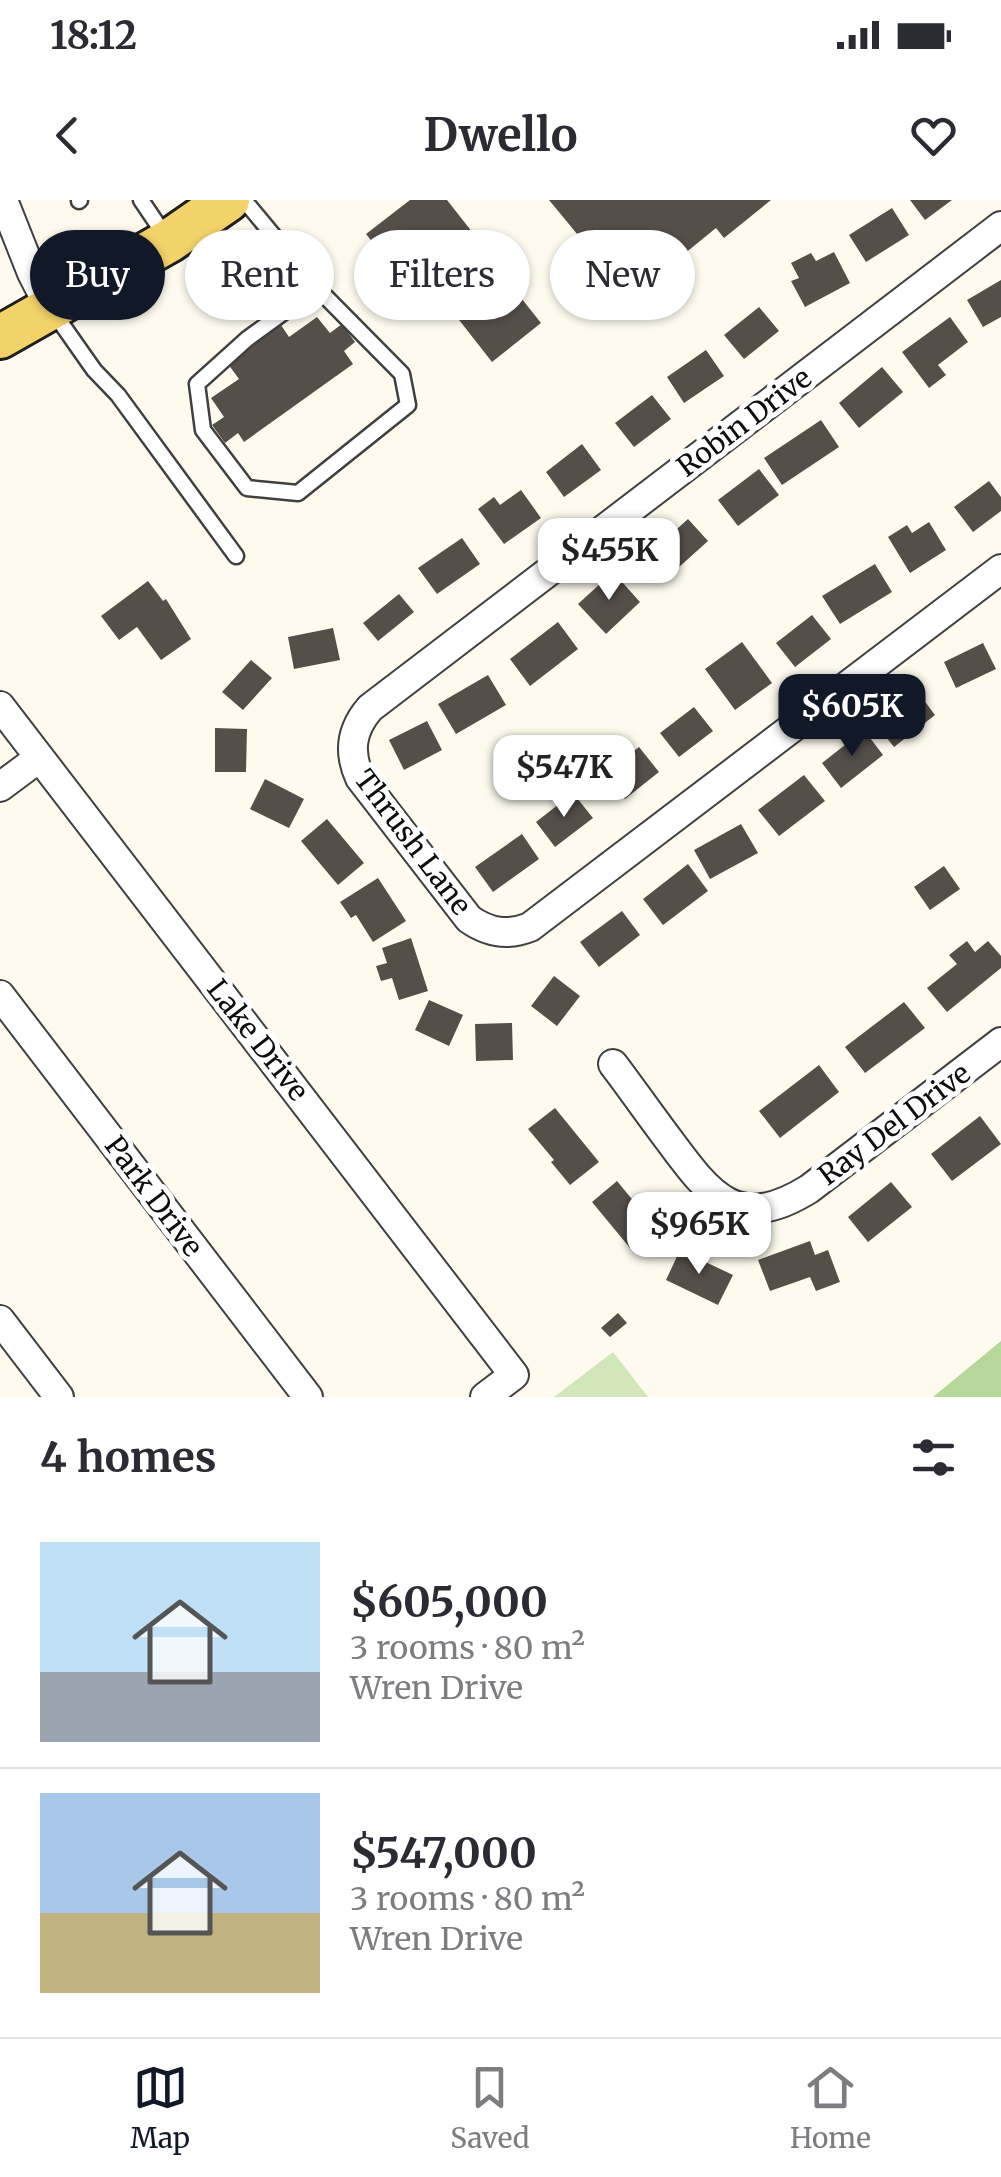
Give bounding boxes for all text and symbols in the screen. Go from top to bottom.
text: 18:12 [50,12,137,59]
text: Dwello [423,107,578,163]
icon: back [40,108,95,163]
icon: heart [906,108,961,163]
chip: Buy [30,230,165,320]
chip: Rent [185,230,334,320]
chip: Filters [354,230,530,320]
chip: New [550,230,695,320]
street label: Robin Drive [670,360,818,484]
pin: $455K [539,518,679,603]
text: $455K [560,530,658,570]
pin: $605K [782,674,922,759]
text: $605K [800,686,904,726]
pin: $547K [494,735,634,820]
text: $547K [515,747,613,787]
street label: Thrush Lane [347,762,479,922]
street label: Lake Drive [199,972,317,1108]
street label: Ray Del Drive [811,1055,977,1193]
street label: Park Drive [97,1129,211,1263]
pin: $965K [629,1192,769,1277]
text: $965K [649,1204,749,1244]
icon: filters [906,1430,961,1485]
text: 4 homes [40,1431,217,1483]
text: $605,000 [350,1576,548,1628]
icon: home [120,1582,240,1702]
text: 3 rooms · 80 m² [350,1628,585,1668]
text: Wren Drive [350,1668,523,1708]
text: $547,000 [350,1827,537,1879]
icon: home [120,1833,240,1953]
text: 3 rooms · 80 m² [350,1879,585,1919]
text: Wren Drive [350,1919,523,1959]
tab: Map [130,2060,190,2156]
tab: Saved [450,2060,530,2156]
tab: Home [790,2060,871,2156]

